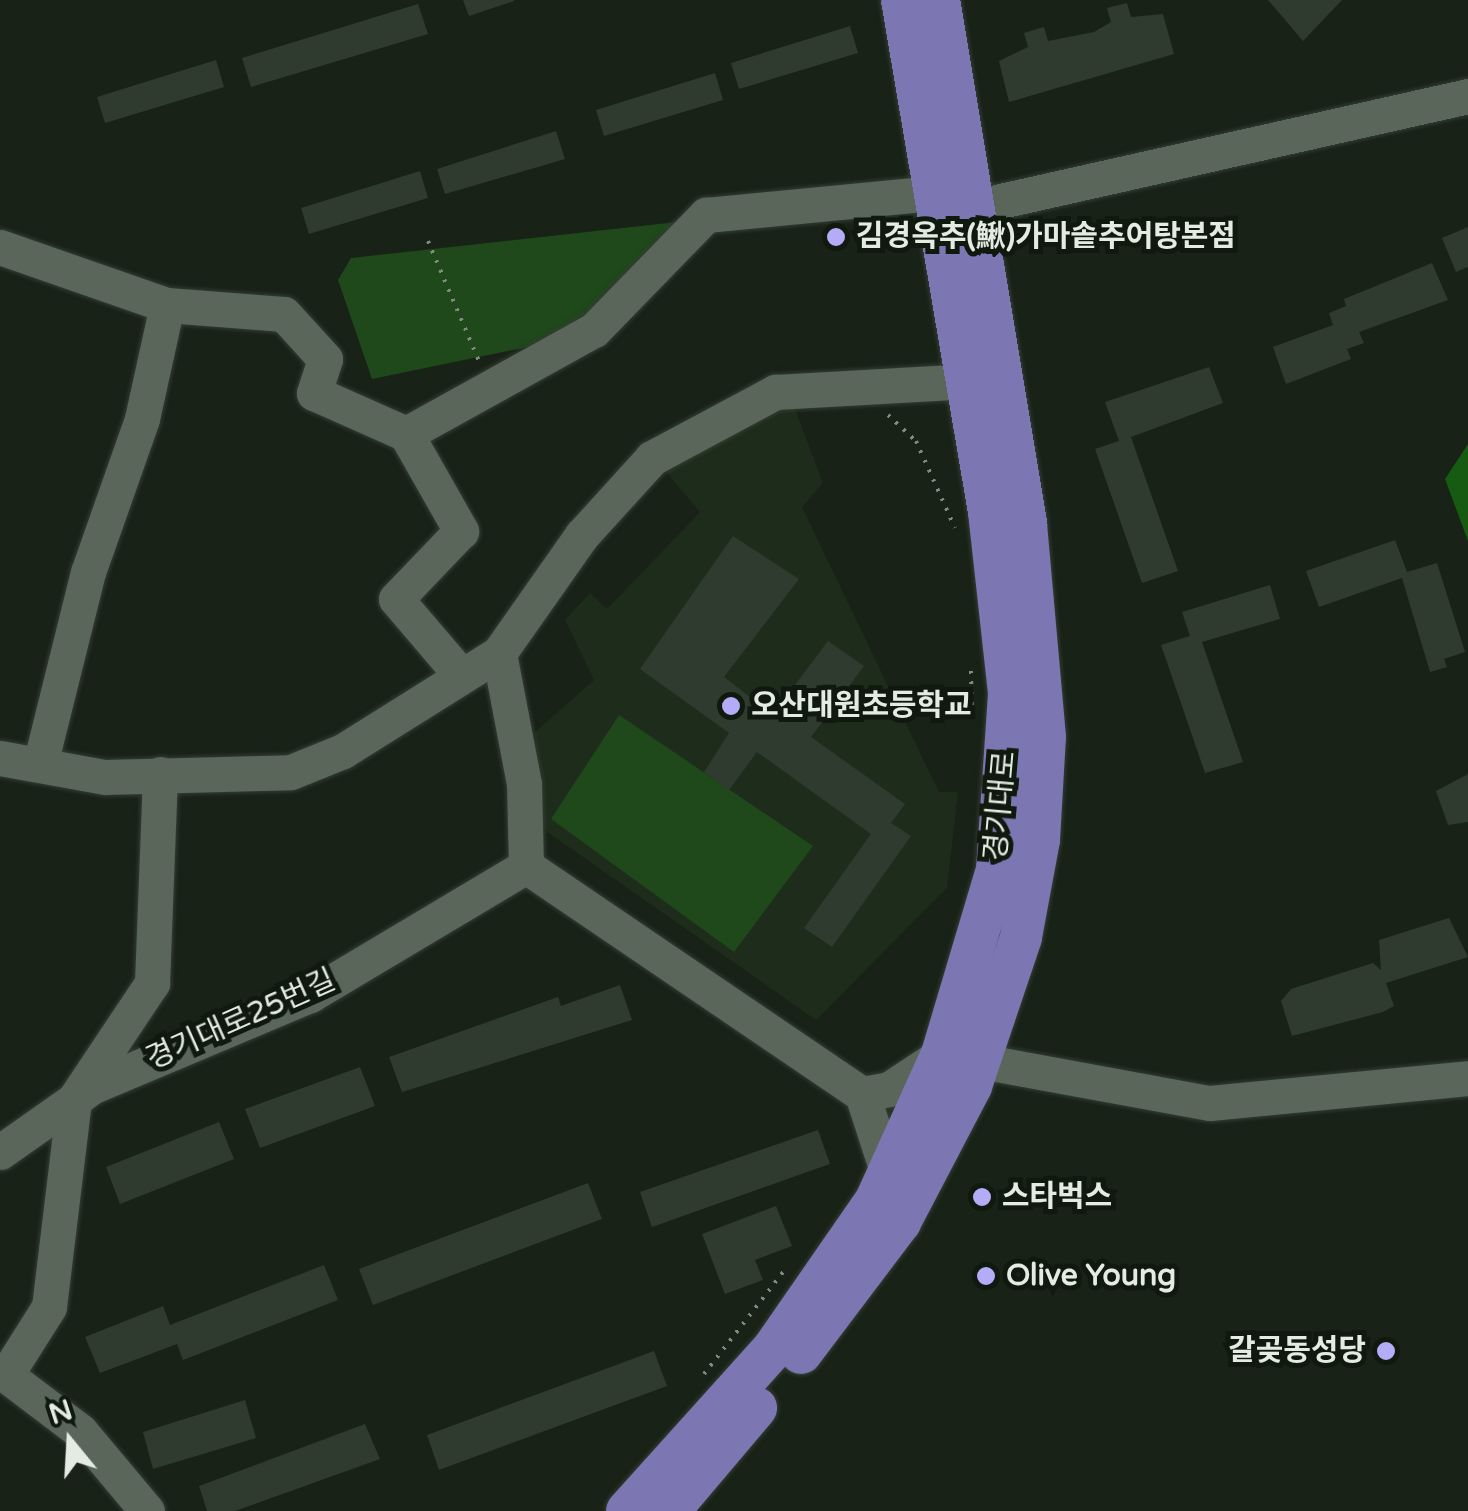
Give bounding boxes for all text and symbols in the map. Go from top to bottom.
place label: 김경옥추(鰍)가마솥추어탕본점 [856,219,1236,255]
marker: 김경옥추(鰍)가마솥추어탕본점 [825,226,847,248]
place label: 오산대원초등학교 [751,688,972,724]
marker: 오산대원초등학교 [720,695,742,717]
street label: 경기대로 [978,749,1024,863]
street label: 경기대로25번길 [141,962,341,1078]
place label: 스타벅스 [1002,1179,1112,1215]
marker: 스타벅스 [971,1186,993,1208]
place label: Olive Young [1006,1258,1176,1294]
marker: Olive Young [975,1265,997,1287]
place label: 갈곶동성당 [1228,1333,1366,1369]
marker: 갈곶동성당 [1375,1340,1397,1362]
north arrow [20,1391,120,1491]
text: N [45,1393,77,1432]

